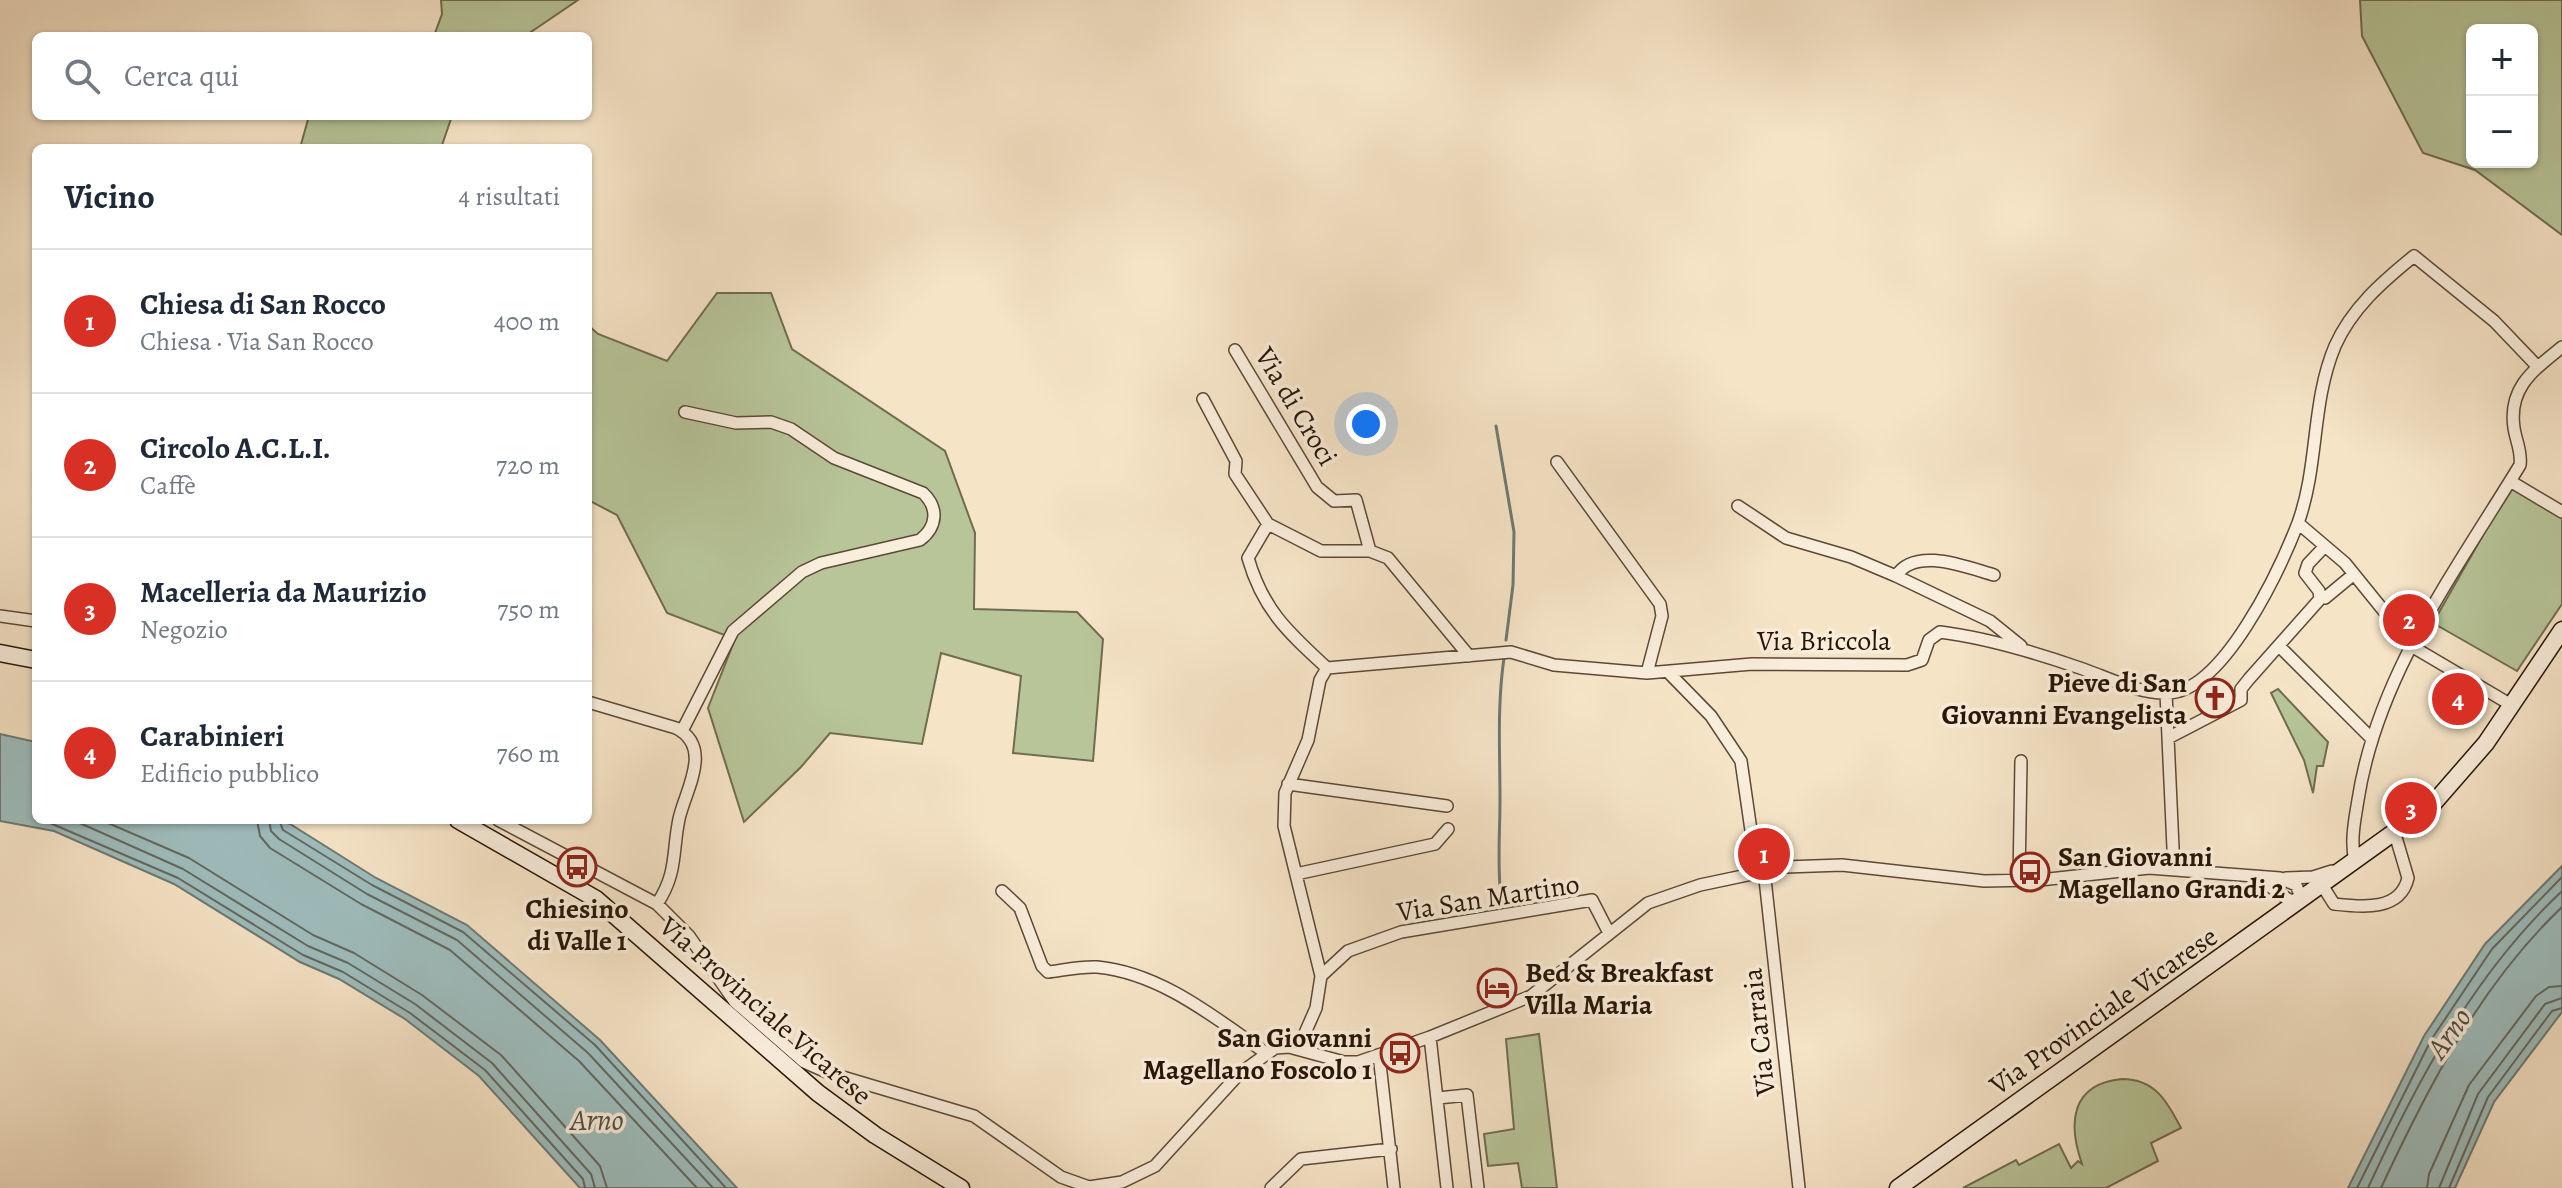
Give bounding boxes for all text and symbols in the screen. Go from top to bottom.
map controls [2466,24,2538,168]
button: + [2466,24,2538,96]
search box [32,32,592,120]
icon: search [60,54,104,98]
text: Cerca qui [124,56,239,96]
button: − [2466,96,2538,168]
text: Vicino [64,173,155,220]
text: 4 risultati [458,179,560,214]
text: Chiesa di San Rocco [140,284,386,324]
text: 1 [85,304,95,339]
text: 400 m [494,304,560,339]
text: Chiesa · Via San Rocco [140,324,374,359]
street label: Via di Croci [1245,339,1346,473]
your location [1346,404,1386,444]
text: Circolo A.C.L.I. [140,428,331,468]
text: 2 [84,448,96,483]
text: 720 m [496,448,560,483]
text: Caffè [140,468,196,503]
text: Macelleria da Maurizio [140,572,427,612]
pin: 2 [2383,590,2435,650]
text: 3 [84,592,96,627]
text: 750 m [497,592,560,627]
text: Negozio [140,612,228,647]
street label: Via Briccola [1756,622,1891,660]
place label: Pieve di San Giovanni Evangelista [1941,664,2187,734]
pin: 4 [2432,669,2484,729]
church icon: Pieve di San Giovanni Evangelista [2194,677,2236,719]
text: Carabinieri [140,716,284,756]
text: 4 [84,736,96,771]
text: 760 m [496,736,560,771]
text: Edificio pubblico [140,756,319,791]
pin: 3 [2385,778,2437,838]
pin: 1 [1738,824,1790,884]
place label: San Giovanni Magellano Grandi 2 [2058,838,2285,908]
bus stop icon: Chiesino di Valle 1 [556,846,598,888]
bus stop icon: San Giovanni Magellano Grandi 2 [2009,851,2051,893]
street label: Via San Martino [1393,865,1582,931]
place label: Chiesino di Valle 1 [525,890,629,960]
street label: Via Provinciale Vicarese [650,907,880,1114]
street label: Via Provinciale Vicarese [1981,918,2225,1104]
place label: Bed & Breakfast Villa Maria [1524,954,1713,1024]
street label: Via Carraia [1733,966,1785,1099]
hotel icon: Bed & Breakfast Villa Maria [1476,967,1518,1009]
water label: Arno [2416,1000,2481,1068]
place label: San Giovanni Magellano Foscolo 1 [1143,1019,1372,1089]
bus stop icon: San Giovanni Magellano Foscolo 1 [1379,1032,1421,1074]
water label: Arno [568,1100,624,1140]

